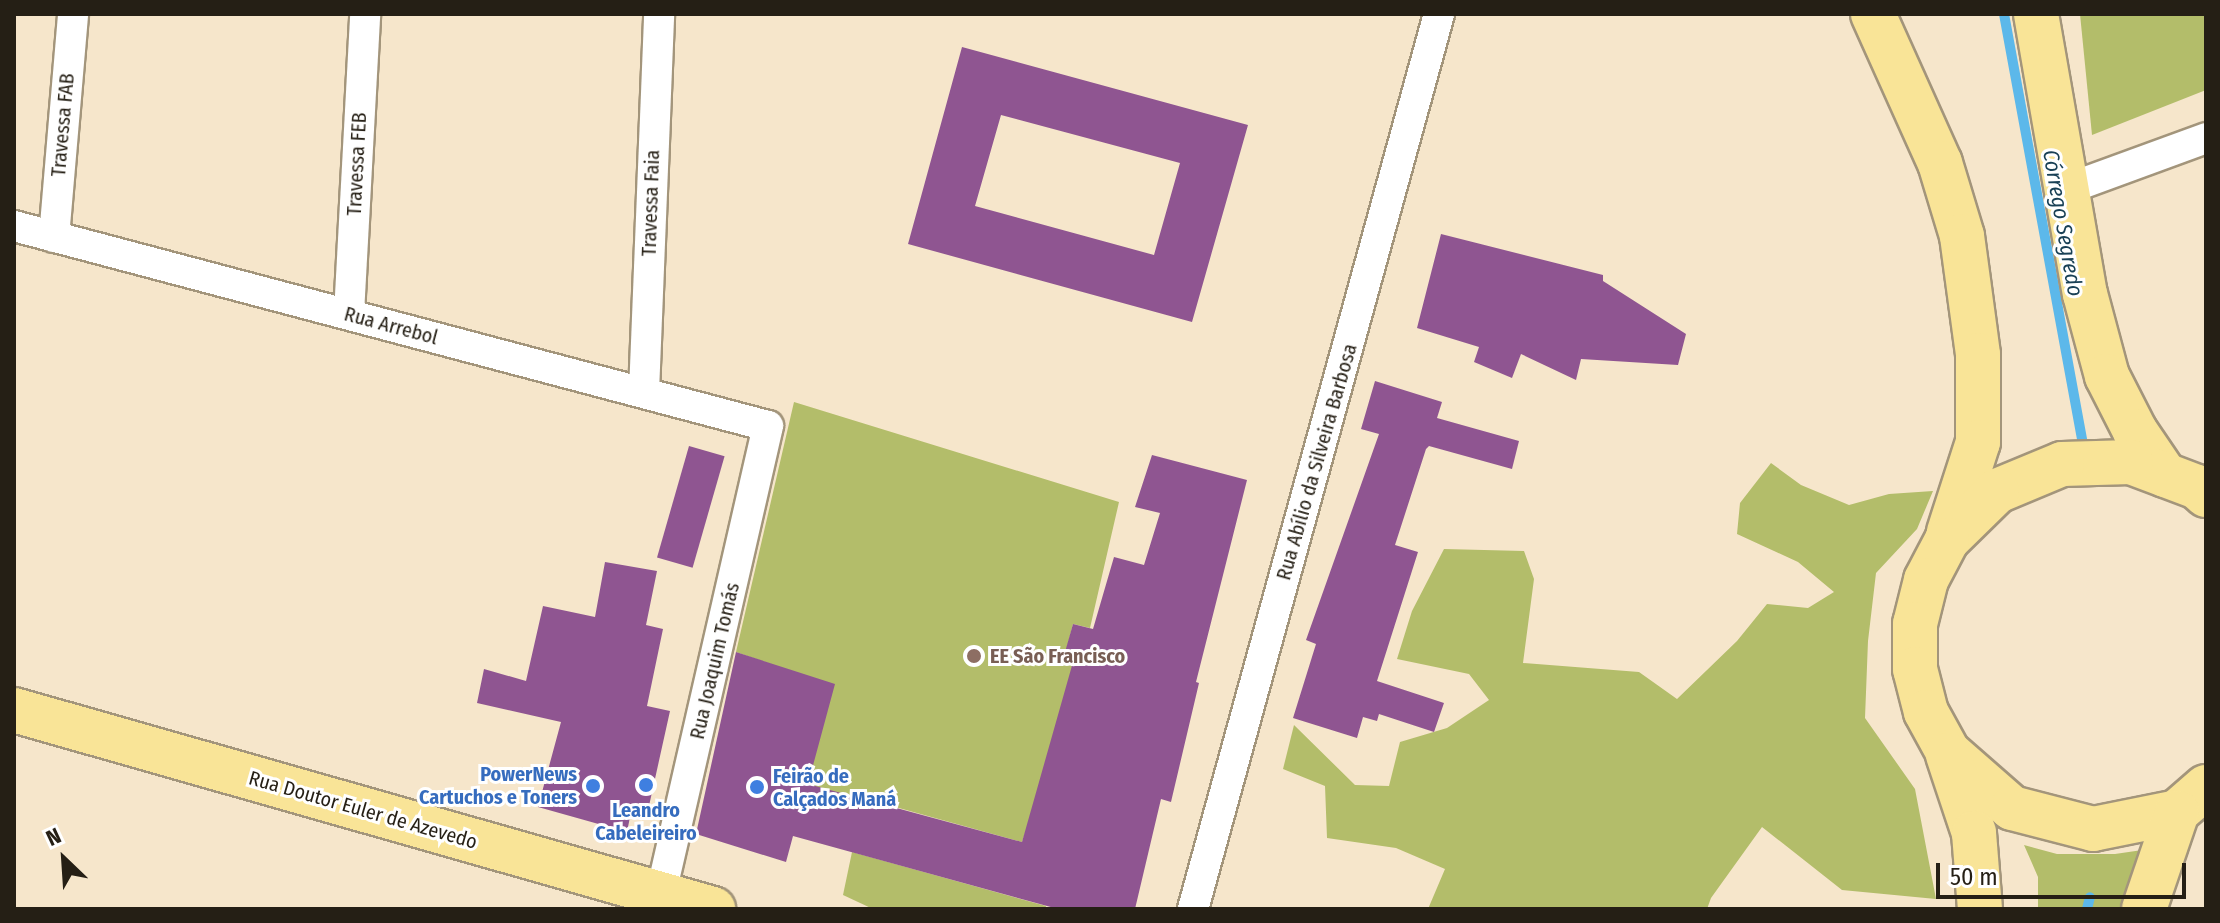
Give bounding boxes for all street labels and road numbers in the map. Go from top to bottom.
street label: Travessa FAB [47,72,79,178]
street label: Travessa FEB [342,112,372,216]
street label: Travessa Faia [637,149,665,257]
street label: Rua Arrebol [341,302,441,350]
street label: Rua Abílio da Silveira Barbosa [1272,341,1362,583]
street label: Rua Joaquim Tomás [685,580,745,742]
street label: Rua Doutor Euler de Azevedo [246,766,480,854]

